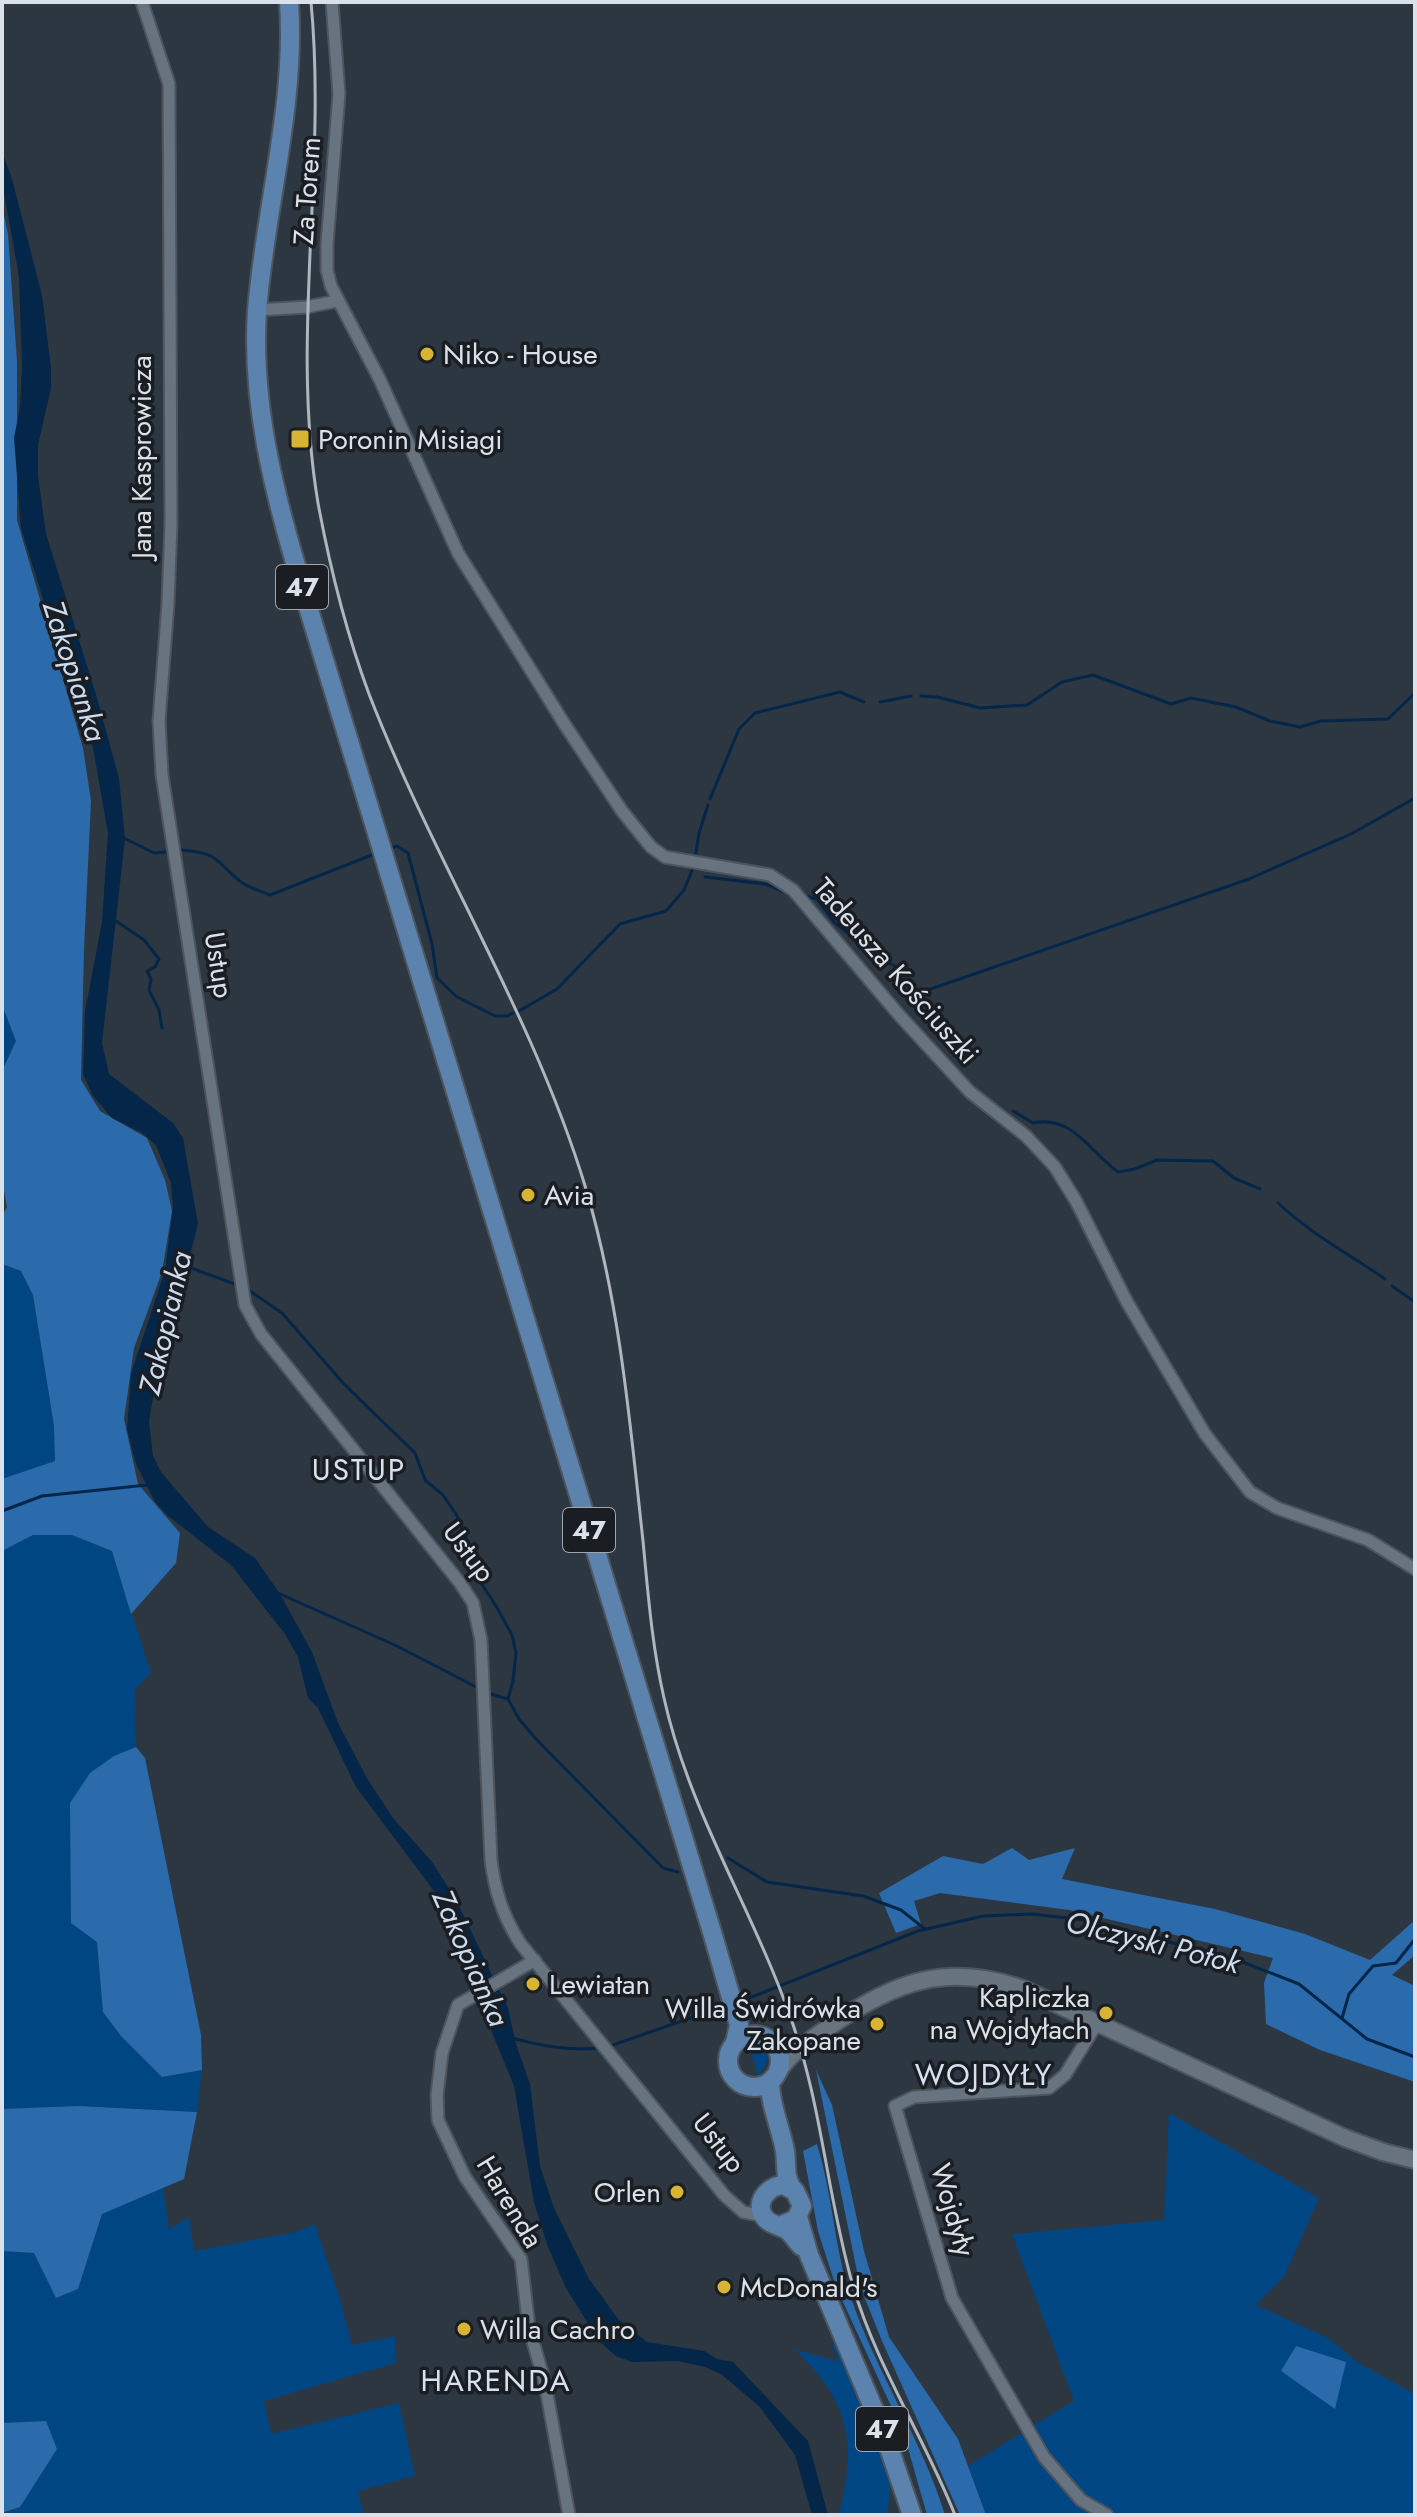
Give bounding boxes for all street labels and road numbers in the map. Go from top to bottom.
street label: Za Torem [283,136,331,246]
street label: Jana Kasprowicza [121,355,162,563]
road number: 47 [276,565,328,609]
street label: Tadeusza Kościuszki [803,869,989,1073]
street label: Ustup [194,929,244,1001]
road number: 47 [563,1508,615,1552]
street label: Ustup [433,1513,505,1591]
street label: Ustup [682,2104,756,2182]
street label: Harenda [466,2148,554,2256]
street label: Wojdyły [920,2159,986,2262]
road number: 47 [856,2407,908,2451]

